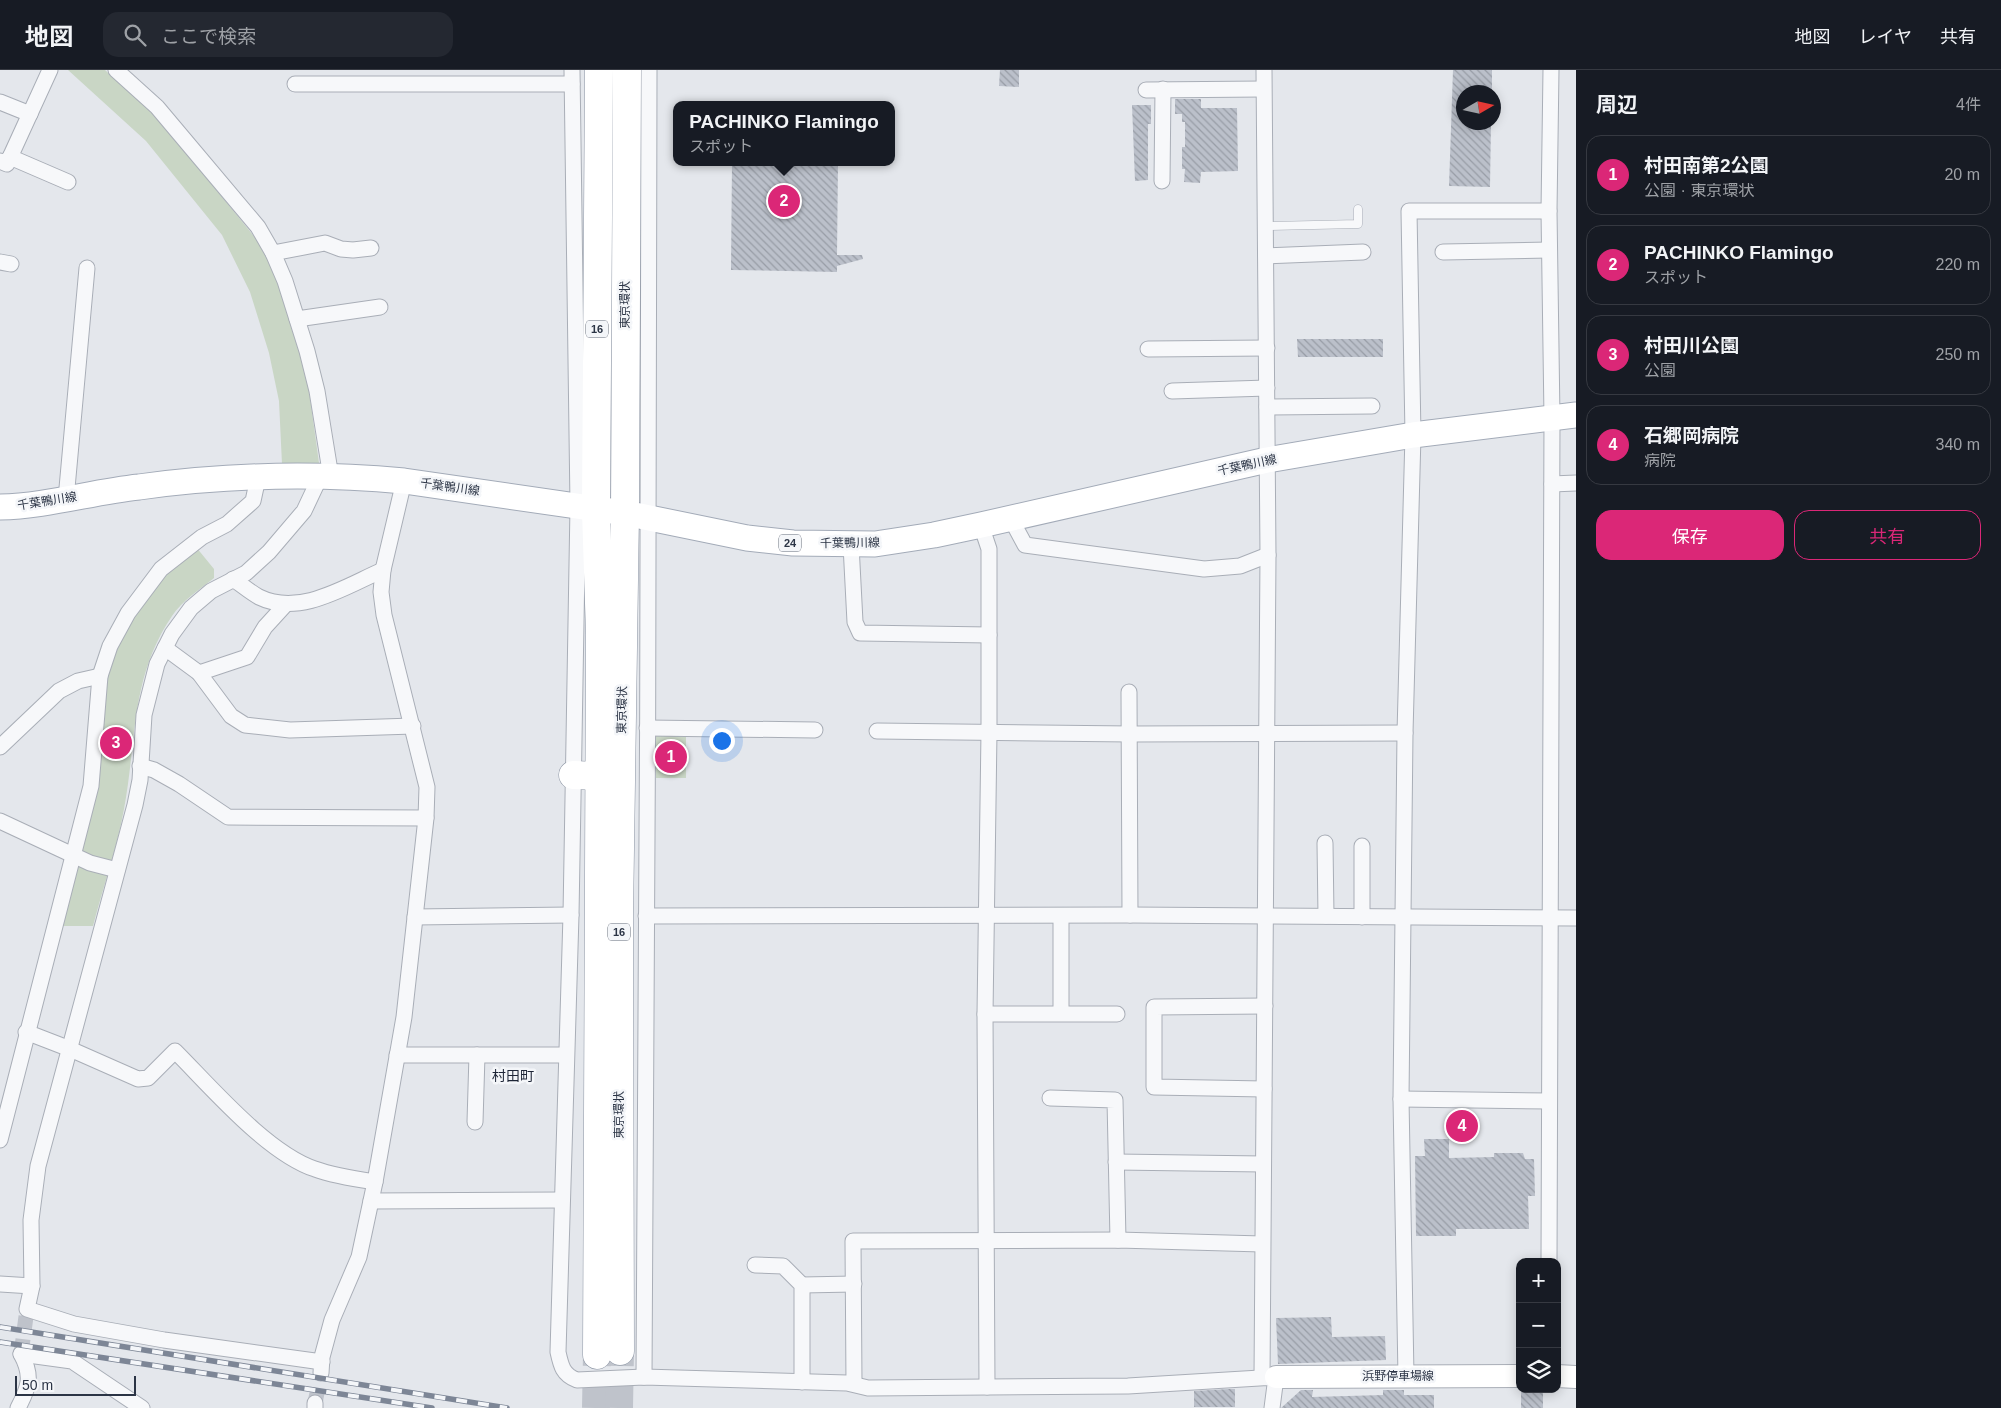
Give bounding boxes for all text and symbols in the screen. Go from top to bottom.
search box [103,12,453,57]
icon: search [121,21,149,49]
text: 地図 [25,23,73,50]
text: ここで検索 [161,26,256,47]
text: 地図 [1795,27,1831,47]
text: レイヤ [1859,27,1912,47]
text: 共有 [1940,27,1976,47]
north arrow [1456,85,1501,130]
text: 周辺 [1596,93,1638,116]
text: 4件 [1956,96,1981,113]
popup [673,101,895,166]
text: PACHINKO Flamingo [689,111,879,132]
text: スポット [689,138,753,155]
text: 村田南第2公園 [1644,155,1769,176]
text: 1 [1609,166,1617,183]
text: 20 m [1944,166,1980,183]
pin: 2 [768,182,800,220]
text: 公園 · 東京環状 [1644,182,1754,199]
text: PACHINKO Flamingo [1644,242,1834,263]
text: 2 [1609,256,1617,273]
text: 220 m [1936,256,1980,273]
text: スポット [1644,269,1708,286]
street label: 東京環状 [618,281,632,329]
road number: 16 [586,320,608,338]
text: 村田川公園 [1644,335,1739,356]
text: 3 [1609,346,1617,363]
text: 250 m [1936,346,1980,363]
text: 公園 [1644,362,1676,379]
text: 石郷岡病院 [1644,425,1739,446]
text: 4 [1609,436,1617,453]
text: 340 m [1936,436,1980,453]
street label: 千葉鴨川線 [1216,452,1278,478]
text: 病院 [1644,452,1676,469]
street label: 千葉鴨川線 [419,476,481,498]
street label: 千葉鴨川線 [16,489,78,513]
button: 保存 [1596,510,1784,560]
button: 共有 [1794,510,1981,560]
road number: 24 [779,534,801,552]
street label: 千葉鴨川線 [820,535,880,551]
street label: 東京環状 [615,686,629,734]
pin: 3 [100,724,132,762]
your location [709,728,735,754]
pin: 1 [655,738,687,776]
road number: 16 [608,924,630,940]
district label: 村田町 [492,1068,534,1084]
street label: 東京環状 [612,1091,626,1139]
pin: 4 [1446,1107,1478,1145]
map controls [1516,1258,1561,1393]
button: + [1516,1258,1561,1303]
button: − [1516,1303,1561,1348]
button: layers [1516,1348,1561,1393]
street label: 浜野停車場線 [1362,1369,1434,1383]
scale bar [15,1373,136,1396]
text: 50 m [22,1377,53,1393]

